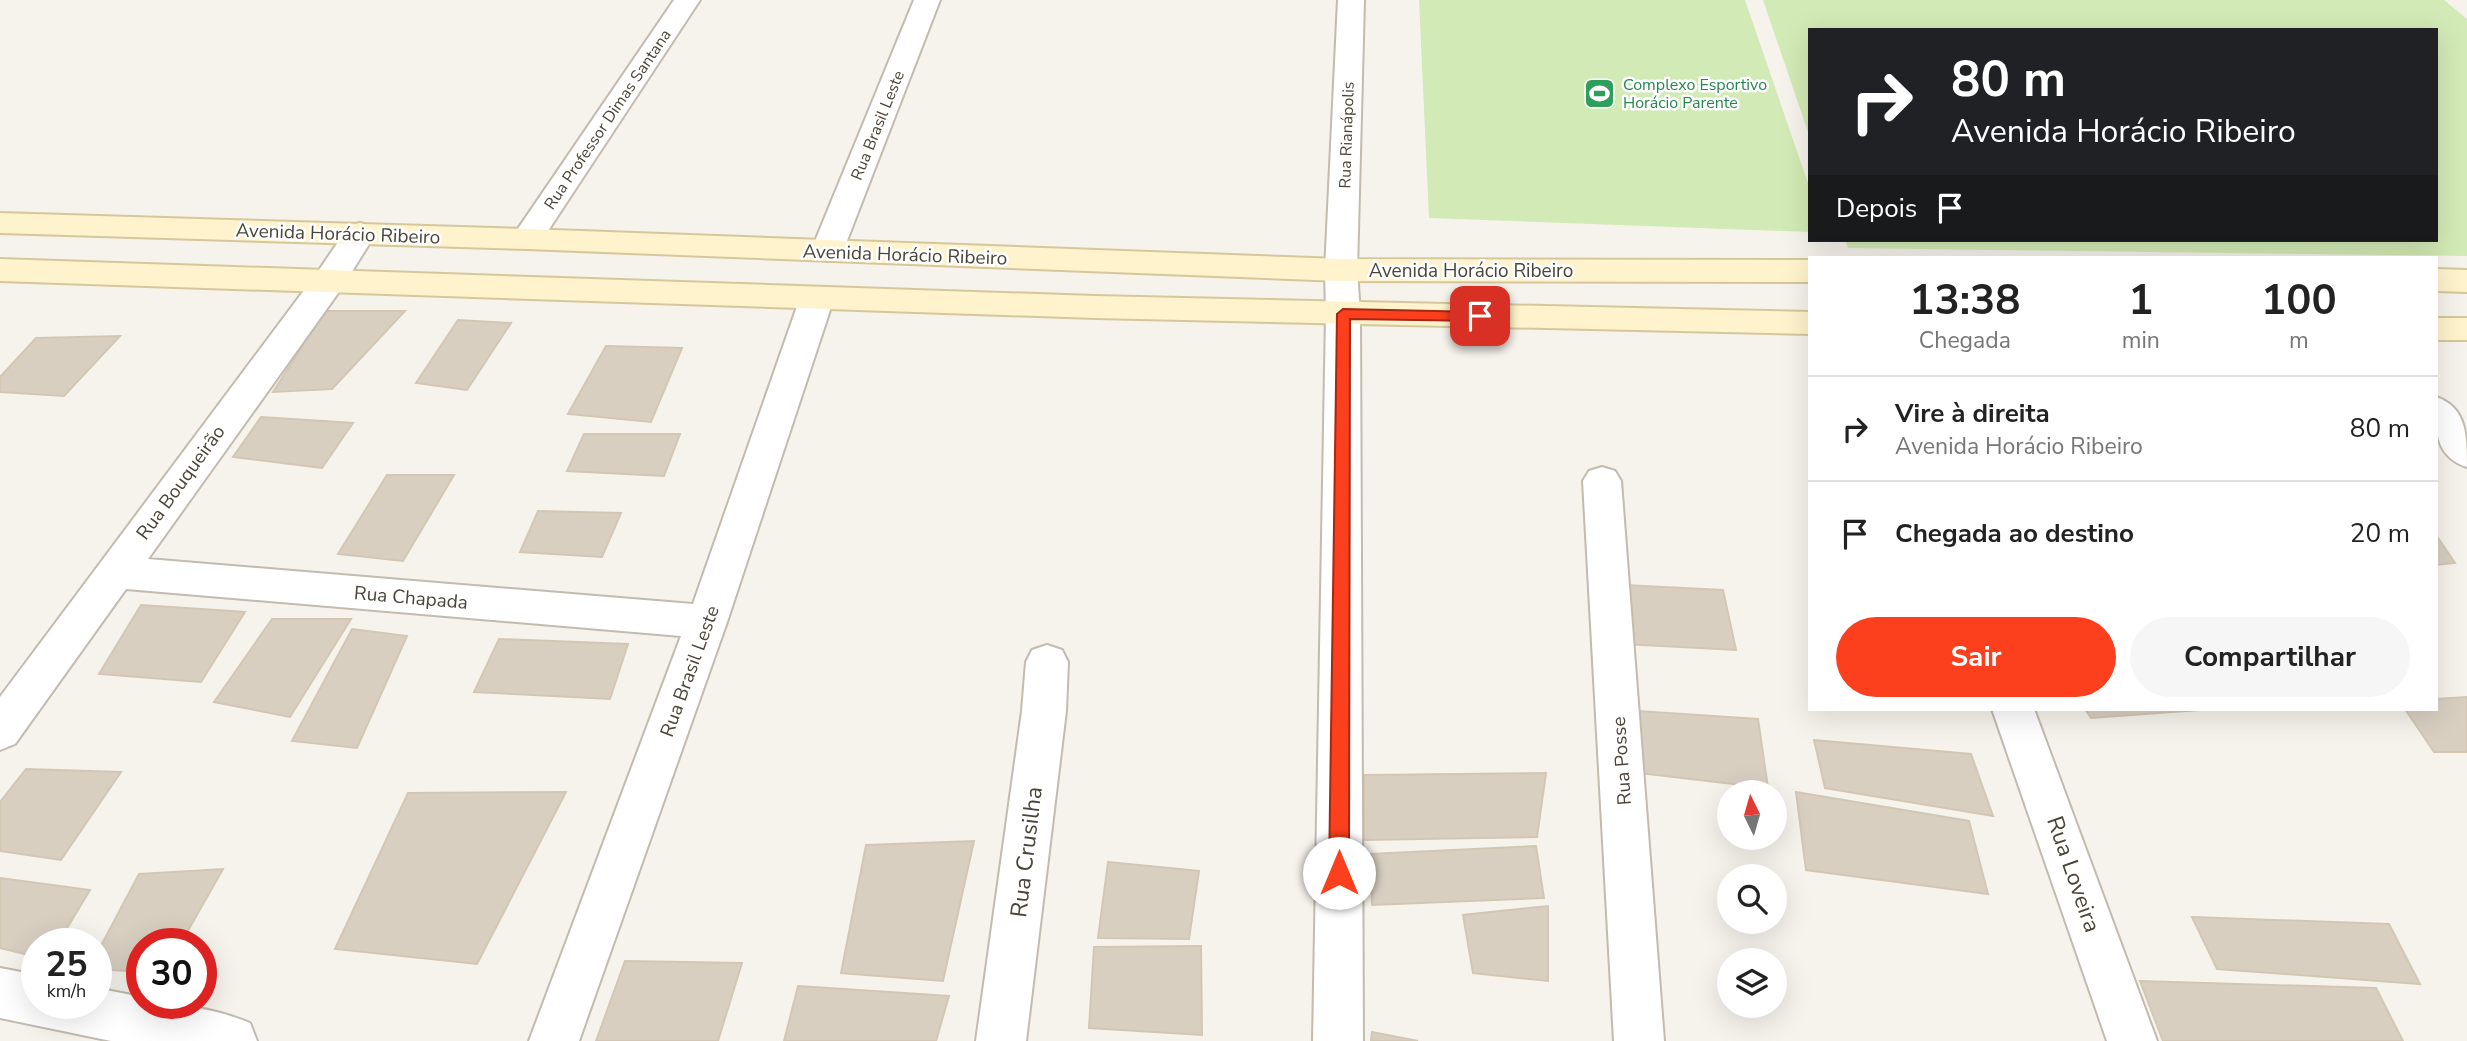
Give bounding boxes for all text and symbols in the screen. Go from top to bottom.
street label: Rua Professor Dimas Santana [539,25,677,214]
text: 80 m [1951,46,2066,113]
icon: right [1836,56,1927,147]
street label: Rua Brasil Leste [846,67,910,183]
place label: Complexo Esportivo Horácio Parente [1623,74,1767,114]
sports icon: Complexo Esportivo Horácio Parente [1583,76,1617,110]
street label: Rua Rianápolis [1334,81,1360,189]
text: Avenida Horácio Ribeiro [1951,110,2296,153]
icon: arrive [1931,189,1969,227]
text: Depois [1836,191,1917,226]
street label: Avenida Horácio Ribeiro [235,217,441,251]
street label: Avenida Horácio Ribeiro [802,238,1008,272]
street label: Avenida Horácio Ribeiro [1369,258,1573,284]
text: 13:38 [1909,272,2020,329]
text: 1 [2128,272,2153,329]
text: 100 [2261,272,2337,329]
pin [1450,286,1510,346]
icon: arrive [1461,297,1499,335]
text: Chegada [1919,325,2011,356]
text: min [2122,325,2160,356]
text: m [2289,325,2309,356]
text: Vire à direita [1895,396,2050,431]
icon: right [1836,410,1874,448]
text: 80 m [2350,411,2410,446]
street label: Rua Bouqueirão [130,420,231,545]
text: Avenida Horácio Ribeiro [1895,431,2143,462]
icon: arrive [1836,515,1874,553]
text: Chegada ao destino [1895,516,2134,551]
text: 20 m [2350,516,2410,551]
street label: Rua Chapada [353,580,469,616]
street label: Rua Brasil Leste [654,602,726,741]
button: Sair [1836,617,2116,697]
button: Compartilhar [2130,617,2410,697]
street label: Rua Posse [1606,716,1638,806]
north arrow [1717,780,1787,850]
map controls [1717,780,1787,1018]
street label: Rua Crusilha [1003,785,1050,919]
street label: Rua Loveira [2039,812,2108,936]
position arrow [1302,836,1376,910]
button: search [1717,864,1787,934]
speed limit sign: 30 [126,928,217,1019]
text: 25 [45,941,88,988]
button: layers [1717,948,1787,1018]
text: km/h [47,979,86,1003]

